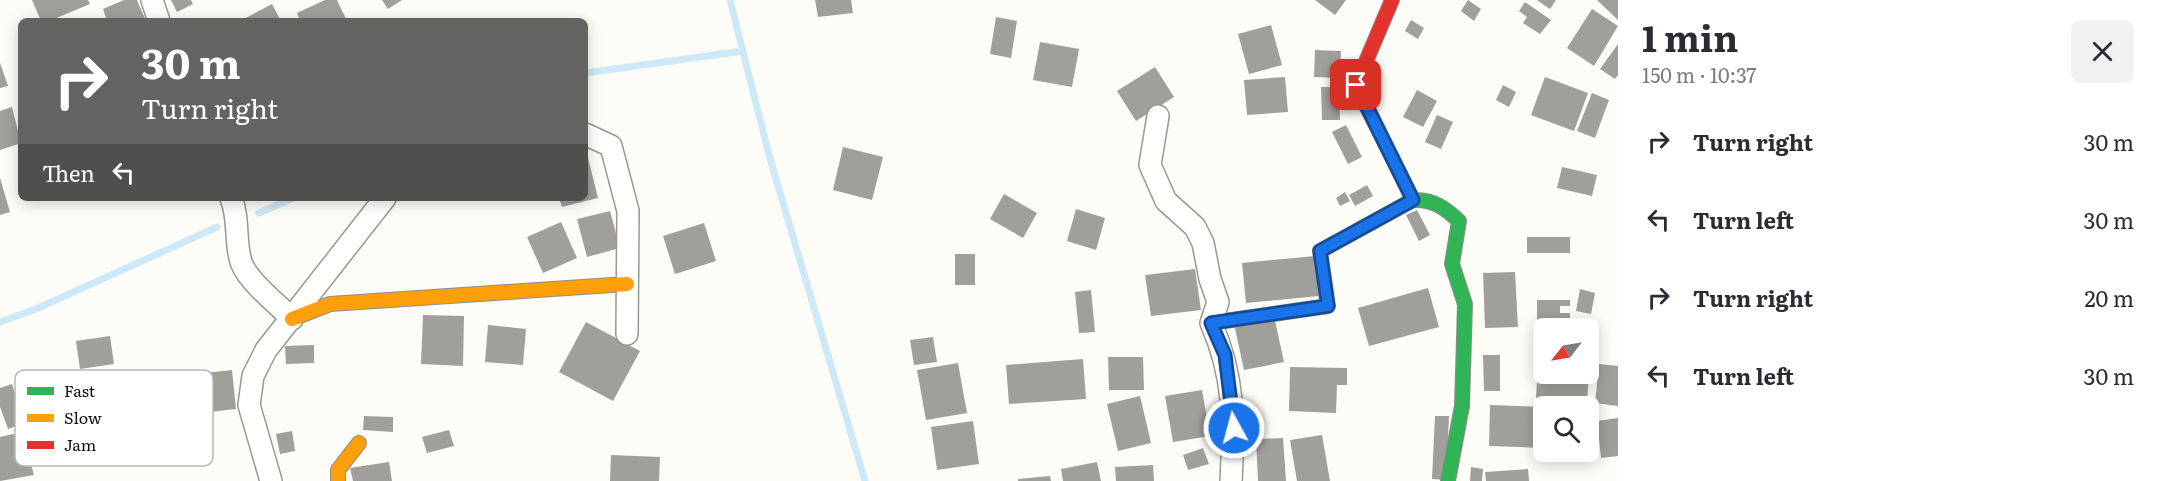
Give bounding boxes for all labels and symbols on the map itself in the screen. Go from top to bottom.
pin [1330,59,1381,110]
north arrow [1533,318,1599,384]
legend [15,370,213,466]
text: Fast [64,378,96,402]
position arrow [1202,396,1266,460]
text: Slow [64,405,102,429]
text: Jam [64,432,97,456]

